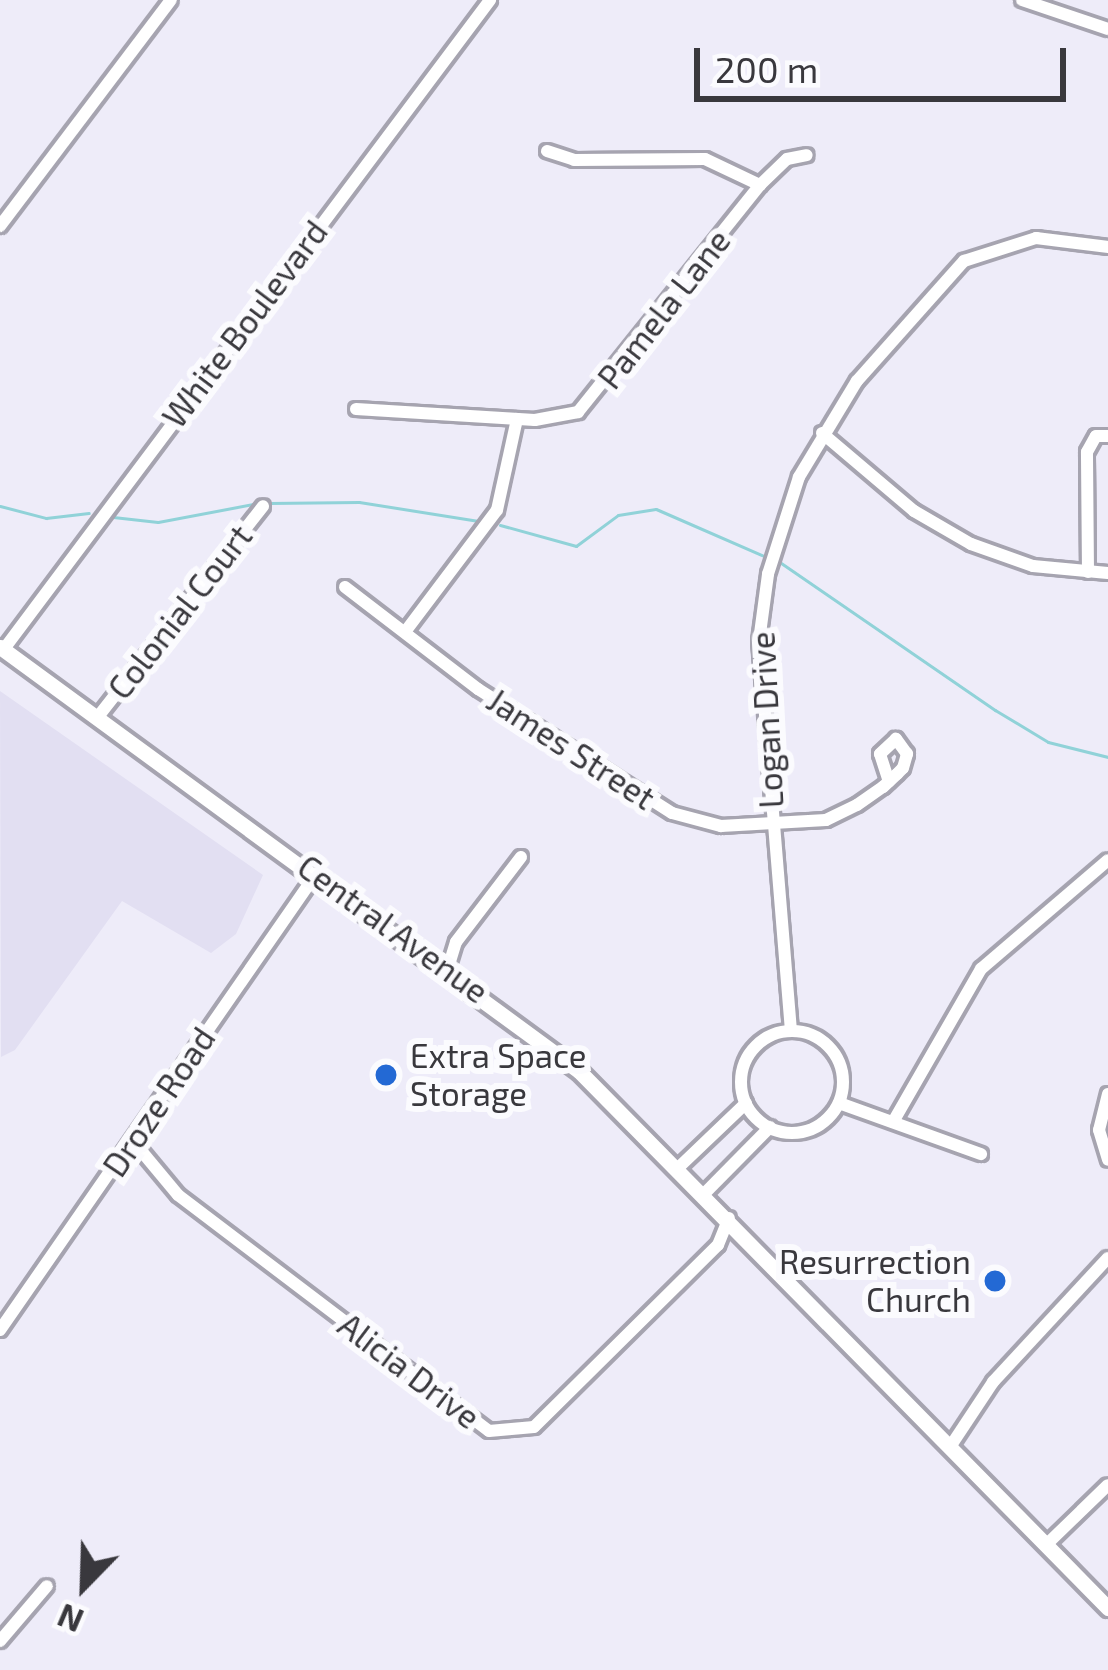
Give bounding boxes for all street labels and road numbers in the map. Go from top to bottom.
street label: White Boulevard [154,213,336,435]
street label: Pamela Lane [589,221,739,397]
street label: Colonial Court [99,517,261,707]
street label: Logan Drive [743,631,791,809]
street label: James Street [480,680,662,818]
street label: Central Avenue [289,846,497,1012]
street label: Droze Road [95,1020,223,1184]
street label: Alicia Drive [331,1305,487,1437]

